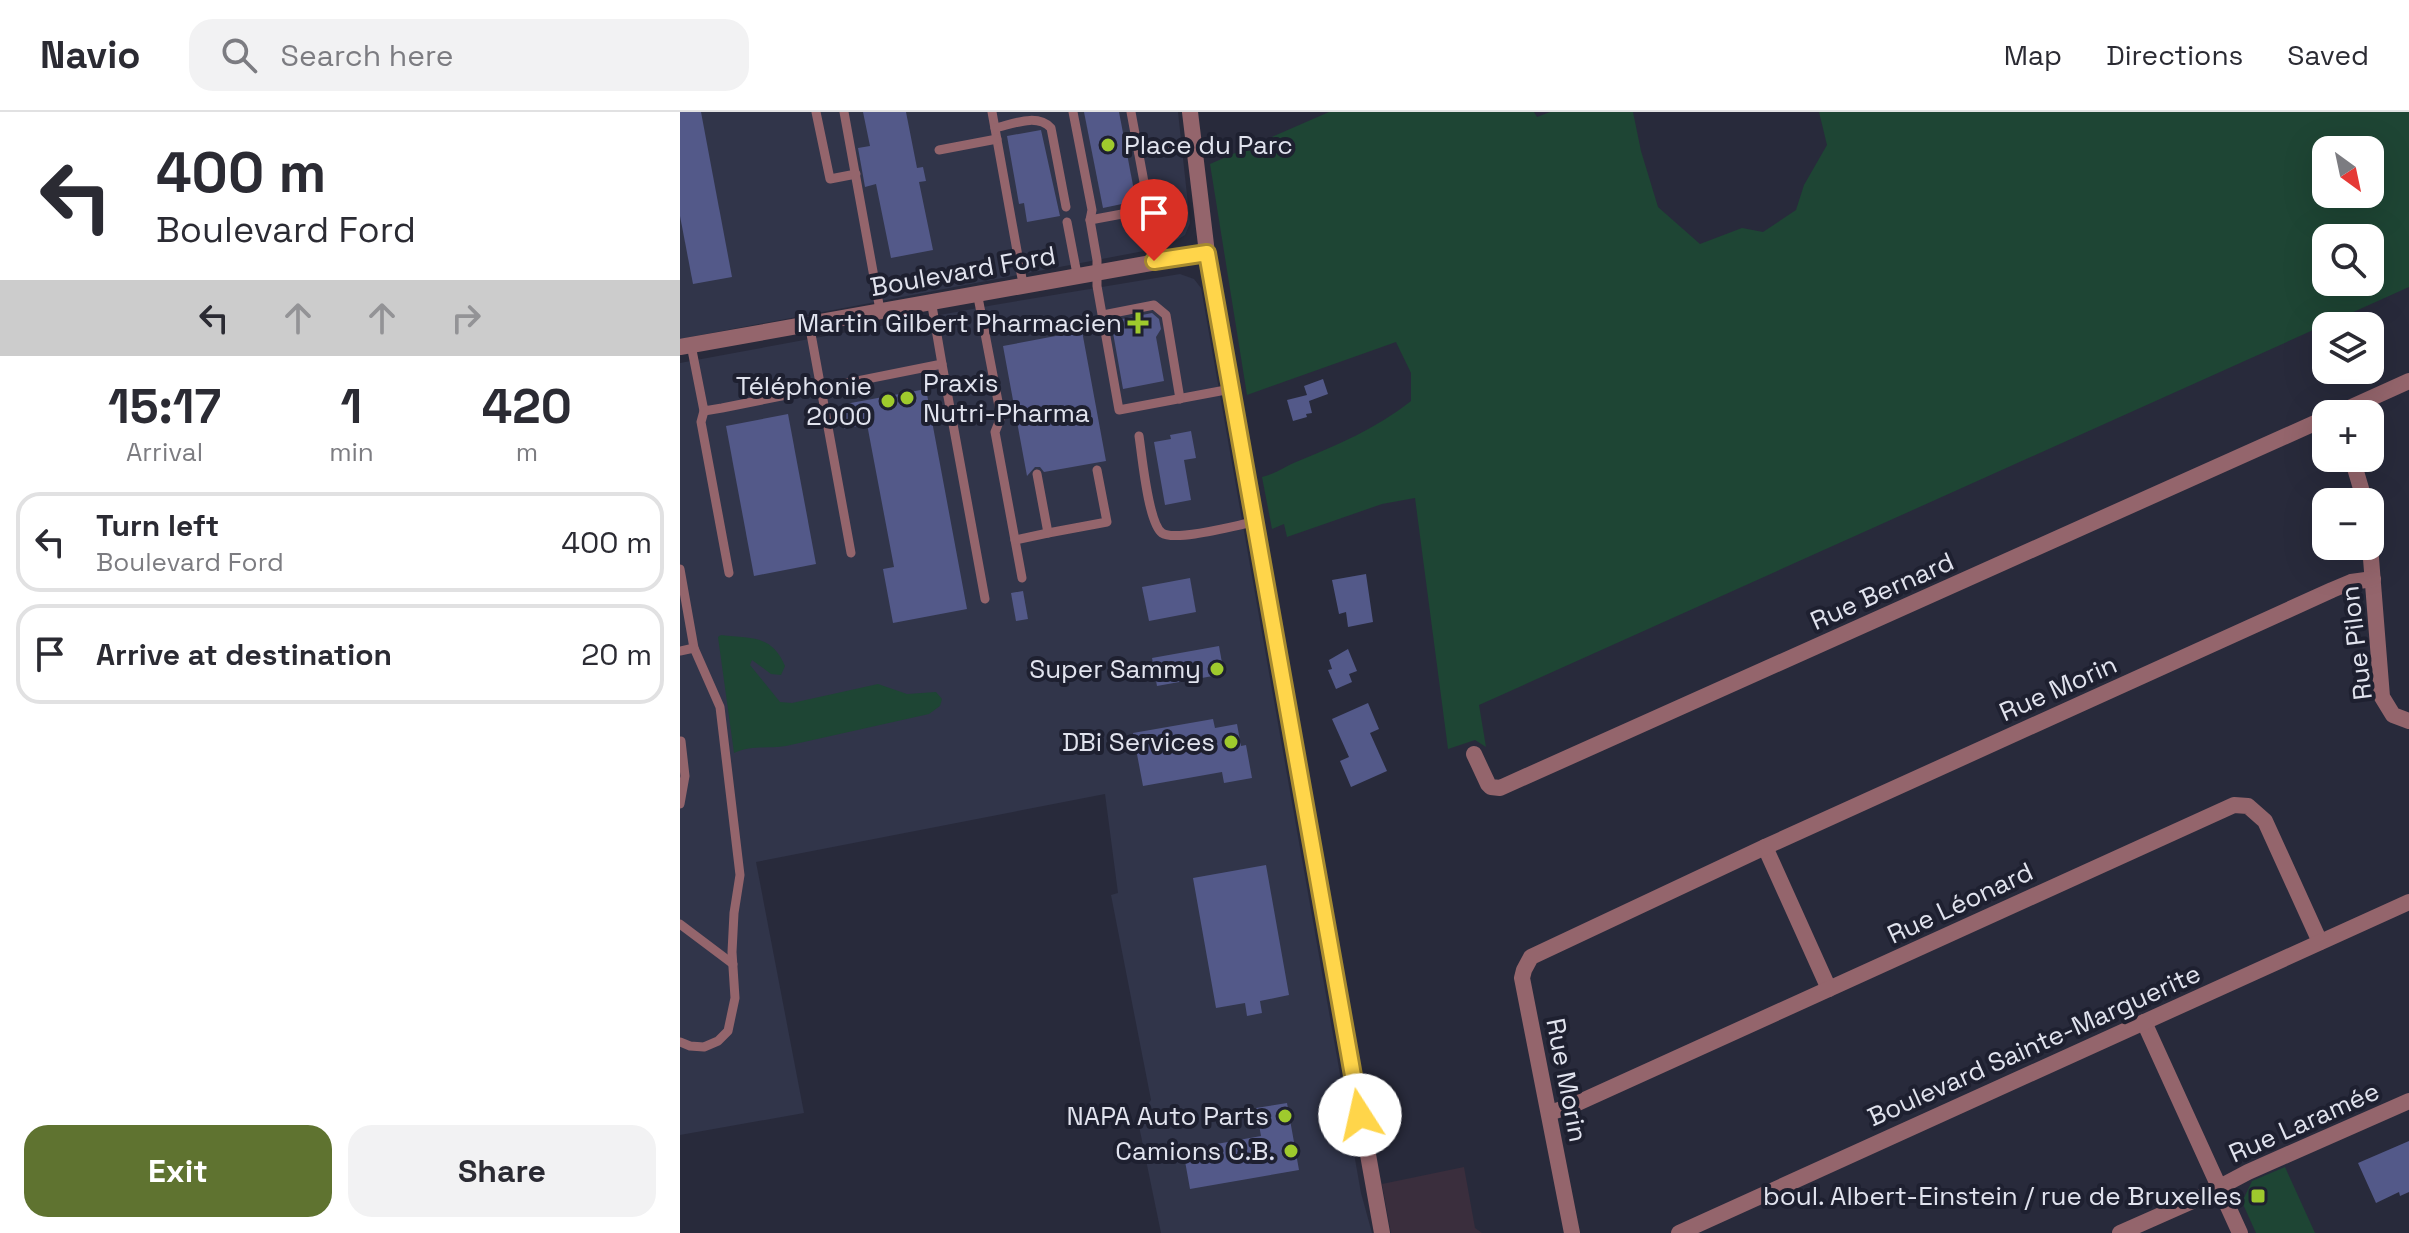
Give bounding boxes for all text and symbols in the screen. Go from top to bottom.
search box [189,19,749,91]
text: Navio [40,31,141,79]
icon: search [217,33,261,77]
text: Search here [281,36,453,75]
text: Map [2004,37,2062,73]
text: Directions [2106,37,2243,73]
text: Saved [2287,37,2369,73]
place label: Place du Parc [1124,128,1293,162]
marker: Place du Parc [1099,136,1117,154]
north arrow [2312,136,2384,208]
map controls [2312,136,2384,560]
text: 400 m [156,137,326,208]
icon: left [24,144,128,248]
pin [1120,179,1188,261]
icon: arrive [1132,191,1176,235]
text: Boulevard Ford [156,207,416,253]
button: search [2312,224,2384,296]
street label: Boulevard Ford [868,238,1058,304]
icon: left [192,296,236,340]
icon: ahead [276,296,320,340]
icon: ahead [360,296,404,340]
icon: right [444,296,488,340]
place label: Martin Gilbert Pharmacien [797,306,1122,340]
button: layers [2312,312,2384,384]
marker: Martin Gilbert Pharmacien [1129,314,1147,332]
place label: Praxis Nutri-Pharma [923,366,1090,430]
place label: Téléphonie 2000 [736,369,872,433]
text: 15:17 [108,376,221,437]
text: 1 [341,376,362,437]
text: 420 [482,376,572,437]
marker: Praxis Nutri-Pharma [898,389,916,407]
marker: Téléphonie 2000 [879,392,897,410]
button: + [2312,400,2384,472]
text: Arrival [126,435,203,469]
text: min [329,435,374,469]
text: m [516,435,538,469]
button: − [2312,488,2384,560]
text: Turn left [96,506,219,545]
icon: left [28,520,72,564]
text: 400 m [561,523,652,562]
street label: Rue Bernard [1805,544,1959,638]
text: Boulevard Ford [96,545,284,579]
street label: Rue Pilon [2332,584,2380,702]
icon: arrive [28,632,72,676]
text: Arrive at destination [96,635,392,674]
text: 20 m [581,635,652,674]
street label: Rue Morin [1994,647,2122,729]
place label: Super Sammy [1029,652,1201,686]
marker: Super Sammy [1208,660,1226,678]
place label: DBi Services [1062,725,1215,759]
marker: DBi Services [1222,733,1240,751]
street label: Rue Léonard [1882,854,2038,952]
street label: Boulevard Sainte-Marguerite [1862,956,2206,1134]
street label: Rue Morin [1538,1015,1596,1145]
position arrow [1318,1073,1402,1157]
street label: Rue Laramée [2224,1074,2384,1170]
place label: NAPA Auto Parts [1067,1099,1269,1133]
marker: NAPA Auto Parts [1276,1107,1294,1125]
button: Exit [24,1125,332,1217]
button: Share [348,1125,656,1217]
place label: Camions C.B. [1115,1134,1275,1168]
marker: Camions C.B. [1282,1142,1300,1160]
place label: boul. Albert-Einstein / rue de Bruxelles [1763,1179,2242,1213]
marker: boul. Albert-Einstein / rue de Bruxelles [2249,1187,2267,1205]

